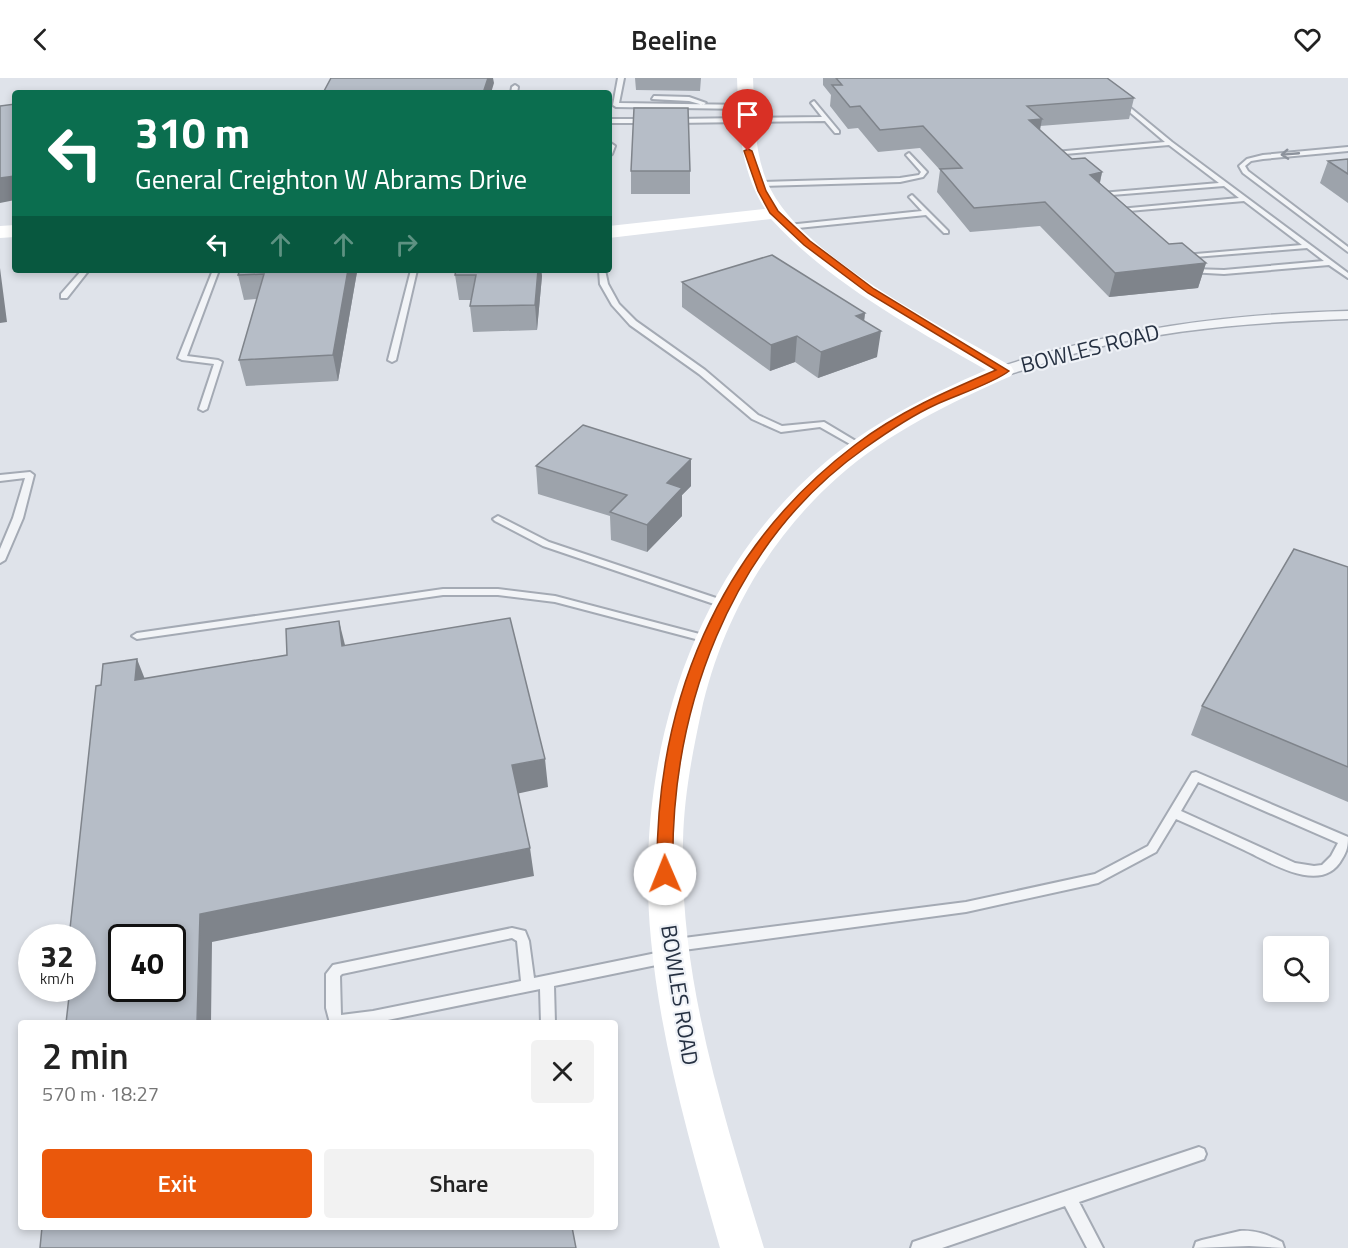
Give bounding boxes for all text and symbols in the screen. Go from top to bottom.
text: Beeline [631,19,717,60]
icon: back [24,23,57,56]
icon: heart [1291,23,1324,56]
pin [722,89,773,151]
icon: arrive [731,98,764,131]
text: 310 m [135,100,250,164]
icon: left [36,114,114,192]
one-way arrow [1280,149,1300,160]
text: General Creighton W Abrams Drive [135,158,527,199]
icon: left [201,228,234,261]
icon: ahead [264,228,297,261]
icon: ahead [327,228,360,261]
icon: right [390,228,423,261]
street label: BOWLES ROAD [1017,314,1163,382]
position arrow [633,842,697,906]
street label: BOWLES ROAD [652,922,708,1068]
speed limit sign: 40 [108,924,186,1002]
text: 32 [40,933,74,979]
map controls [1263,936,1329,1002]
button: search [1263,936,1329,1002]
text: km/h [40,967,74,990]
text: 2 min [42,1028,129,1083]
button: close [531,1040,594,1103]
text: 570 m · 18:27 [42,1078,159,1109]
button: Exit [42,1149,312,1218]
button: Share [324,1149,594,1218]

